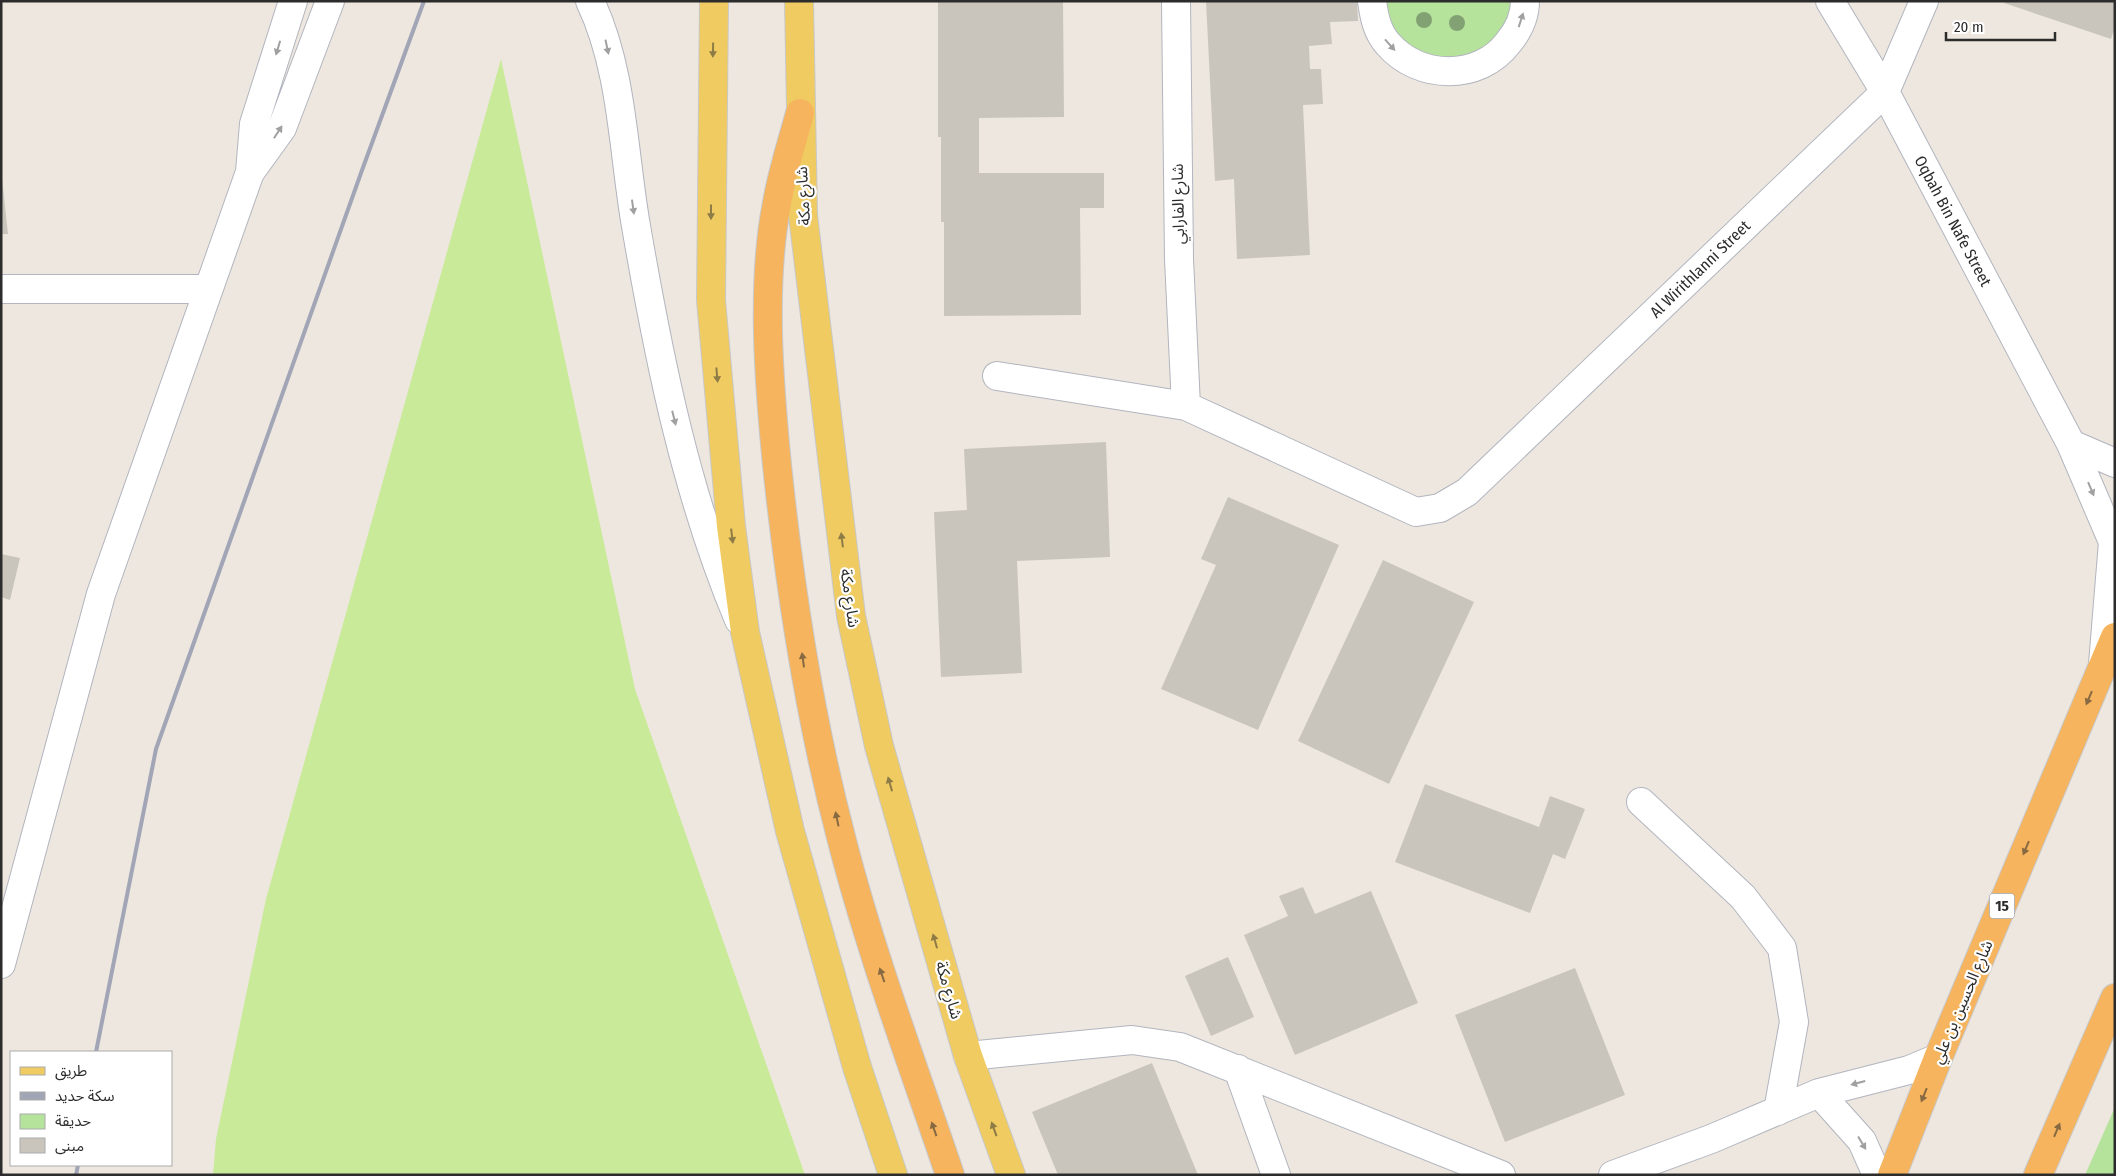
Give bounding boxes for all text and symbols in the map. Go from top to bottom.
scale bar [1946,10,2055,42]
one-way arrow [1518,12,1526,27]
text: 20 m [1954,18,1984,36]
one-way arrow [1385,38,1396,51]
one-way arrow [603,39,611,54]
one-way arrow [274,40,282,55]
one-way arrow [708,42,716,58]
one-way arrow [273,125,283,139]
street label: Oqbah Bin Nafe Street [1911,152,1996,290]
street label: شارع الفارابي [1168,163,1191,245]
street label: شارع مكة [792,166,817,226]
one-way arrow [629,199,637,215]
one-way arrow [707,205,715,221]
street label: Al Wirithlanni Street [1646,216,1755,322]
one-way arrow [713,367,721,383]
one-way arrow [670,410,678,425]
one-way arrow [2087,482,2095,496]
one-way arrow [728,529,736,545]
one-way arrow [838,531,846,547]
street label: شارع مكة [833,567,864,629]
one-way arrow [798,651,806,667]
one-way arrow [2085,691,2093,706]
one-way arrow [886,777,894,792]
one-way arrow [833,811,841,826]
one-way arrow [2022,841,2030,855]
road number: 15 [1990,894,2014,918]
one-way arrow [931,933,939,948]
street label: شارع الحسين بن علي [1927,937,1999,1068]
street label: شارع مكة [929,959,966,1022]
one-way arrow [878,967,885,982]
legend [10,1051,172,1166]
text: طريق [55,1062,87,1081]
one-way arrow [1851,1079,1866,1087]
text: سكة حديد [55,1087,115,1105]
one-way arrow [1920,1088,1928,1103]
text: حديقة [55,1112,91,1130]
one-way arrow [930,1121,937,1136]
one-way arrow [990,1121,998,1136]
one-way arrow [2054,1123,2062,1137]
text: مبنى [55,1137,84,1155]
one-way arrow [1857,1137,1867,1150]

